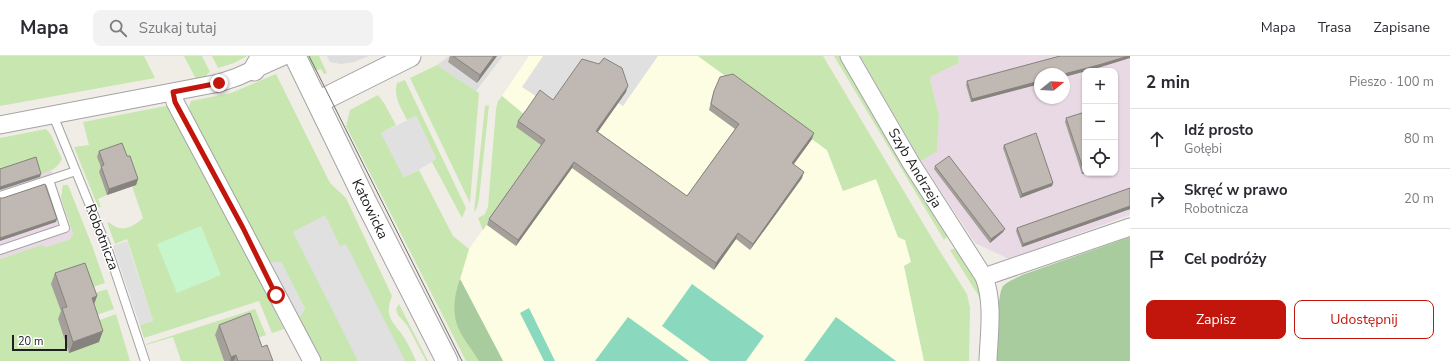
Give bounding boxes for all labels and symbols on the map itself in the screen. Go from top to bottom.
north arrow [1034,68,1070,104]
route end [210,74,228,92]
street label: Szyb Andrzeja [884,125,946,211]
street label: Katowicka [347,176,393,242]
street label: Robotnicza [81,201,123,273]
route start [267,286,285,304]
scale bar [12,333,67,352]

